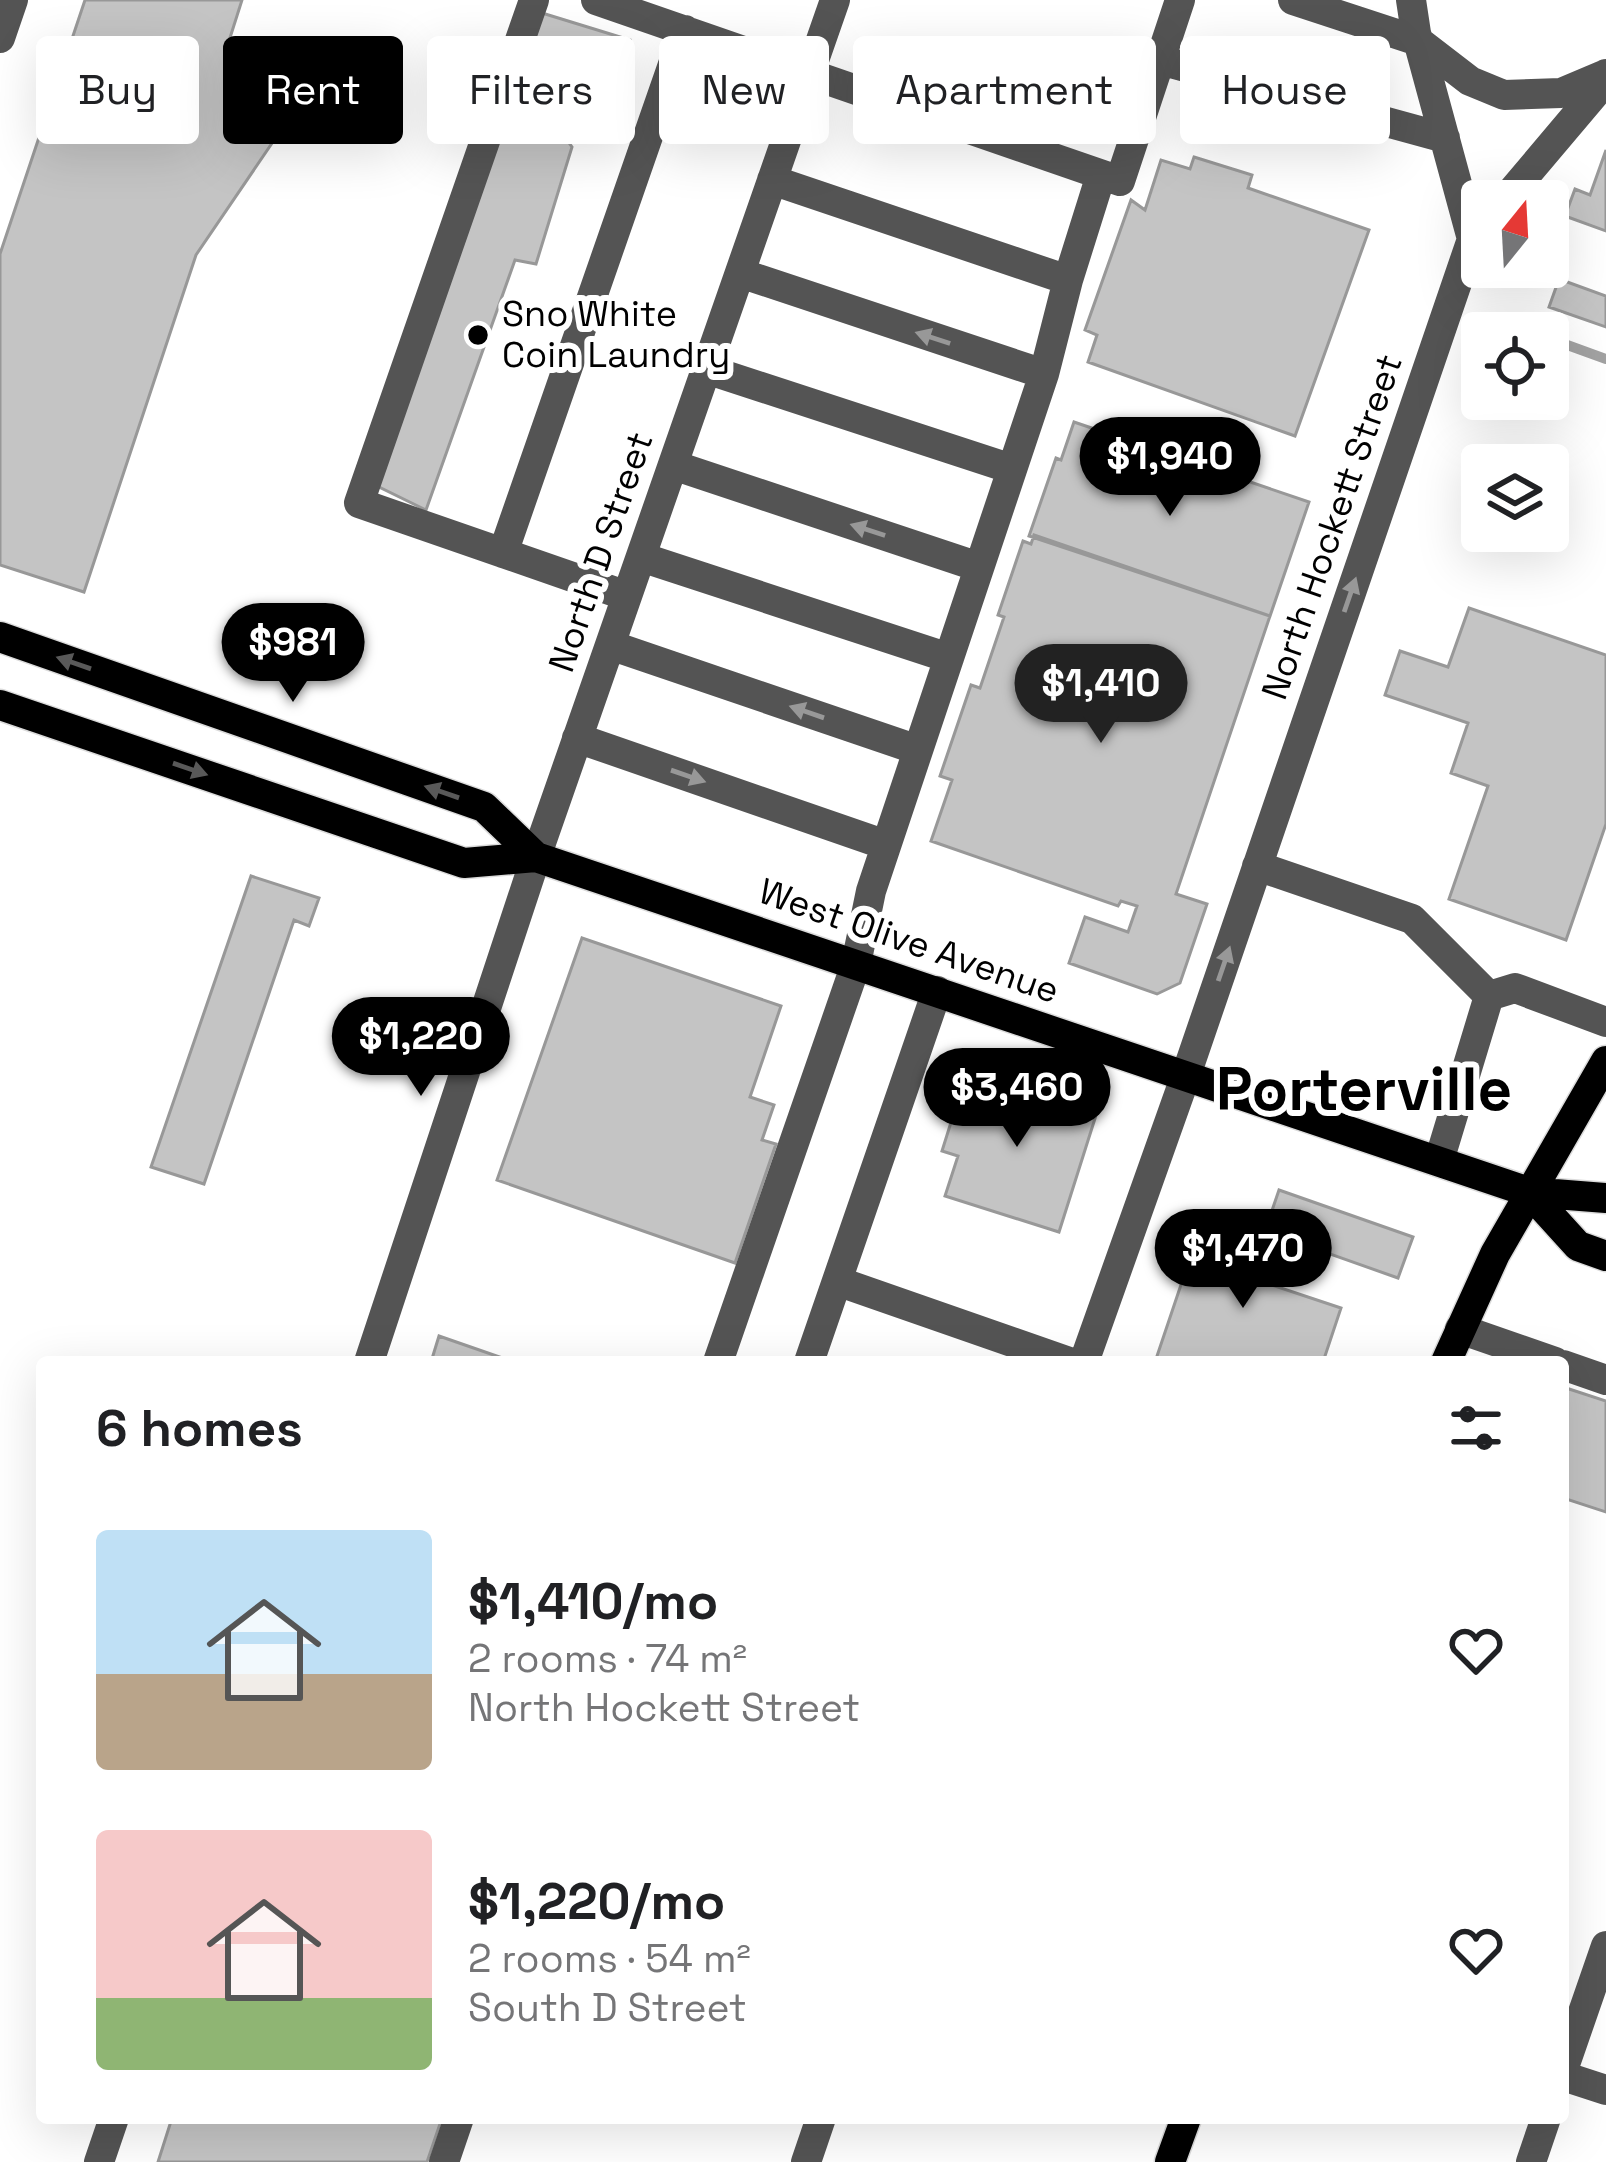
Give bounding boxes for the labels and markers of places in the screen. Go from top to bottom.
place label: Sno White Coin Laundry [502,291,730,378]
marker: Sno White Coin Laundry [465,322,491,348]
pin: $1,940 [1072,417,1268,519]
pin: $981 [222,603,364,705]
pin: $1,410 [1003,644,1199,746]
pin: $1,220 [323,997,519,1099]
pin: $3,460 [919,1048,1115,1150]
pin: $1,470 [1145,1209,1341,1311]

